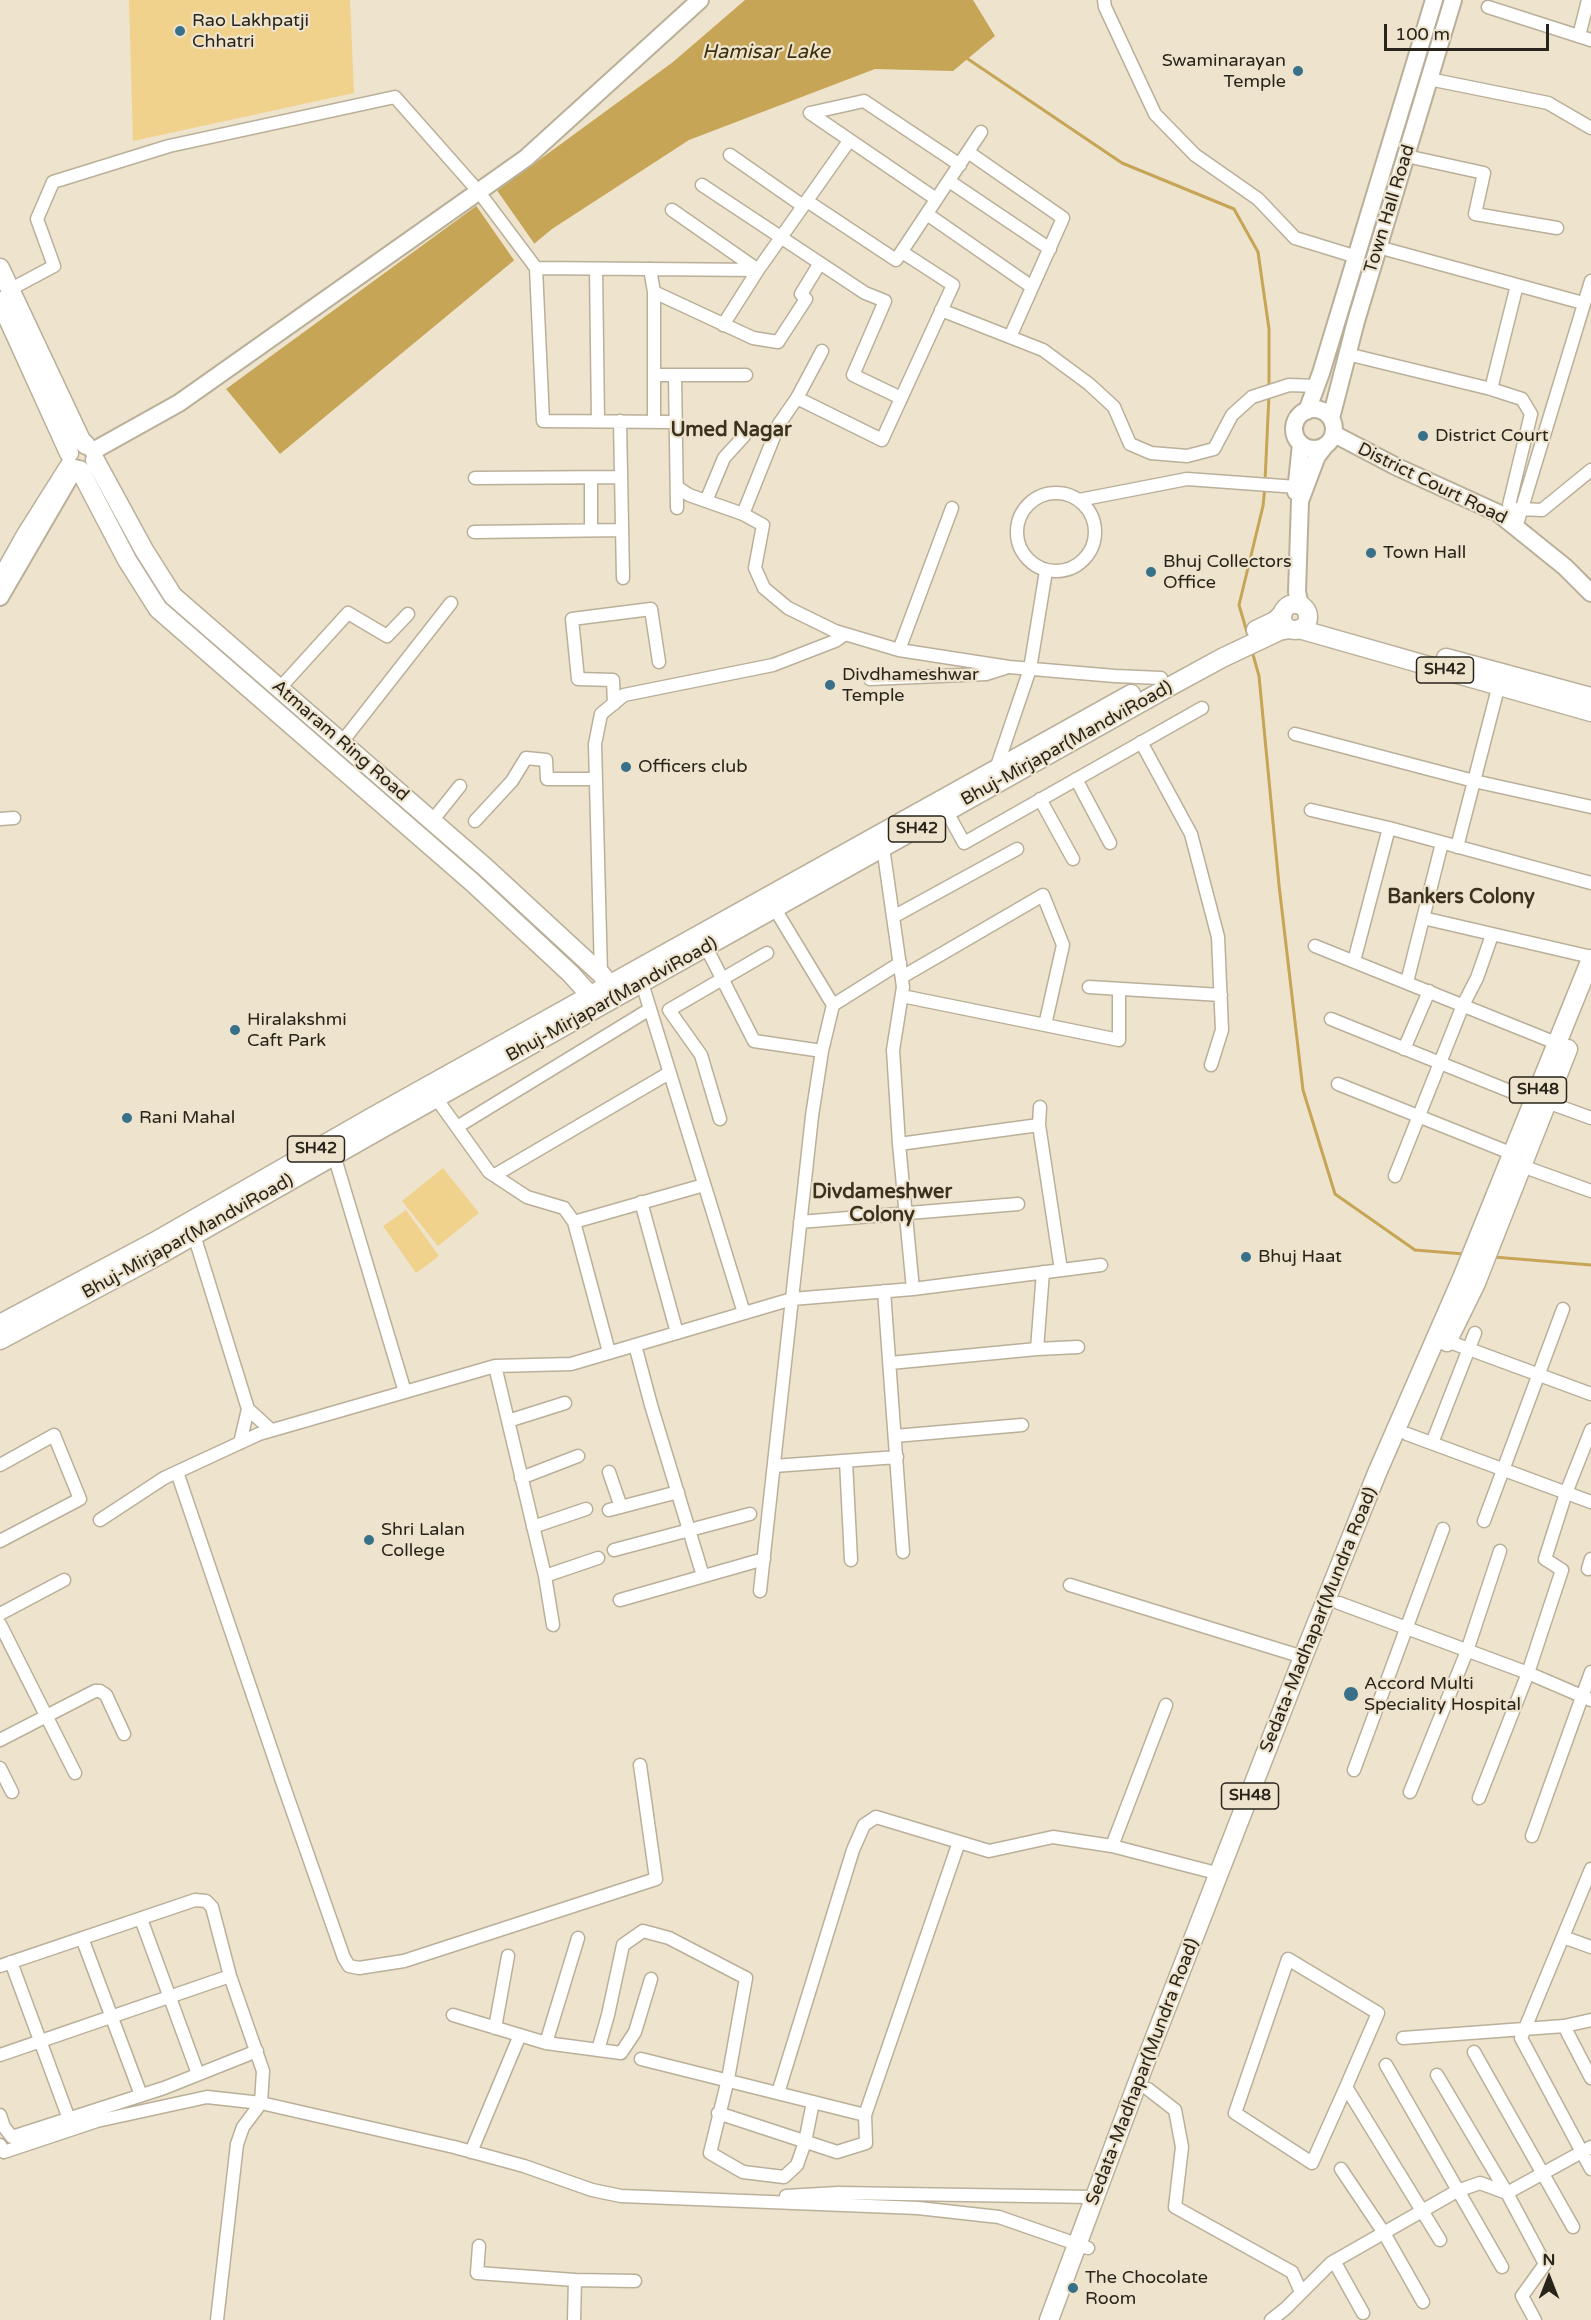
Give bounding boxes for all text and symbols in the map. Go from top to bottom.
place label: Rao Lakhpatji Chhatri [192,10,309,52]
scale bar [1387,12,1552,50]
text: 100 m [1395,23,1450,45]
marker: Rao Lakhpatji Chhatri [173,24,187,38]
water label: Hamisar Lake [702,41,830,65]
place label: Swaminarayan Temple [1162,50,1286,92]
marker: Swaminarayan Temple [1291,64,1305,78]
street label: Town Hall Road [1360,142,1420,276]
district label: Umed Nagar [670,419,792,443]
place label: District Court [1435,425,1549,447]
marker: District Court [1416,429,1430,443]
street label: District Court Road [1354,438,1510,530]
place label: Town Hall [1383,542,1466,564]
marker: Town Hall [1364,546,1378,560]
place label: Bhuj Collectors Office [1163,551,1292,594]
marker: Bhuj Collectors Office [1144,565,1158,579]
road number: SH42 [1416,657,1474,683]
place label: Divdhameshwar Temple [842,664,979,706]
street label: Atmaram Ring Road [267,676,413,806]
street label: Bhuj-Mirjapar(MandviRoad) [958,677,1176,811]
marker: Divdhameshwar Temple [823,678,837,692]
place label: Officers club [638,756,747,778]
marker: Officers club [619,760,633,774]
road number: SH42 [888,816,946,842]
district label: Bankers Colony [1387,886,1535,910]
street label: Bhuj-Mirjapar(MandviRoad) [503,933,721,1067]
place label: Hiralakshmi Caft Park [247,1009,347,1052]
marker: Hiralakshmi Caft Park [228,1023,242,1037]
road number: SH48 [1510,1077,1566,1103]
place label: Rani Mahal [139,1107,235,1129]
marker: Rani Mahal [120,1111,134,1125]
road number: SH42 [288,1136,344,1162]
street label: Bhuj-Mirjapar(MandviRoad) [79,1170,297,1304]
district label: Divdameshwer Colony [812,1181,952,1228]
place label: Bhuj Haat [1258,1246,1342,1268]
marker: Bhuj Haat [1239,1250,1253,1264]
street label: Sedata-Madhapar(Mundra Road) [1256,1484,1382,1756]
place label: Shri Lalan College [381,1519,465,1562]
marker: Shri Lalan College [362,1533,376,1547]
place label: Accord Multi Speciality Hospital [1364,1673,1521,1716]
marker: Accord Multi Speciality Hospital [1342,1685,1360,1703]
road number: SH48 [1222,1783,1278,1809]
street label: Sedata-Madhapar(Mundra Road) [1082,1936,1204,2208]
north arrow [1519,2248,1579,2308]
text: N [1543,2250,1555,2270]
place label: The Chocolate Room [1085,2267,1208,2310]
marker: The Chocolate Room [1066,2281,1080,2295]

